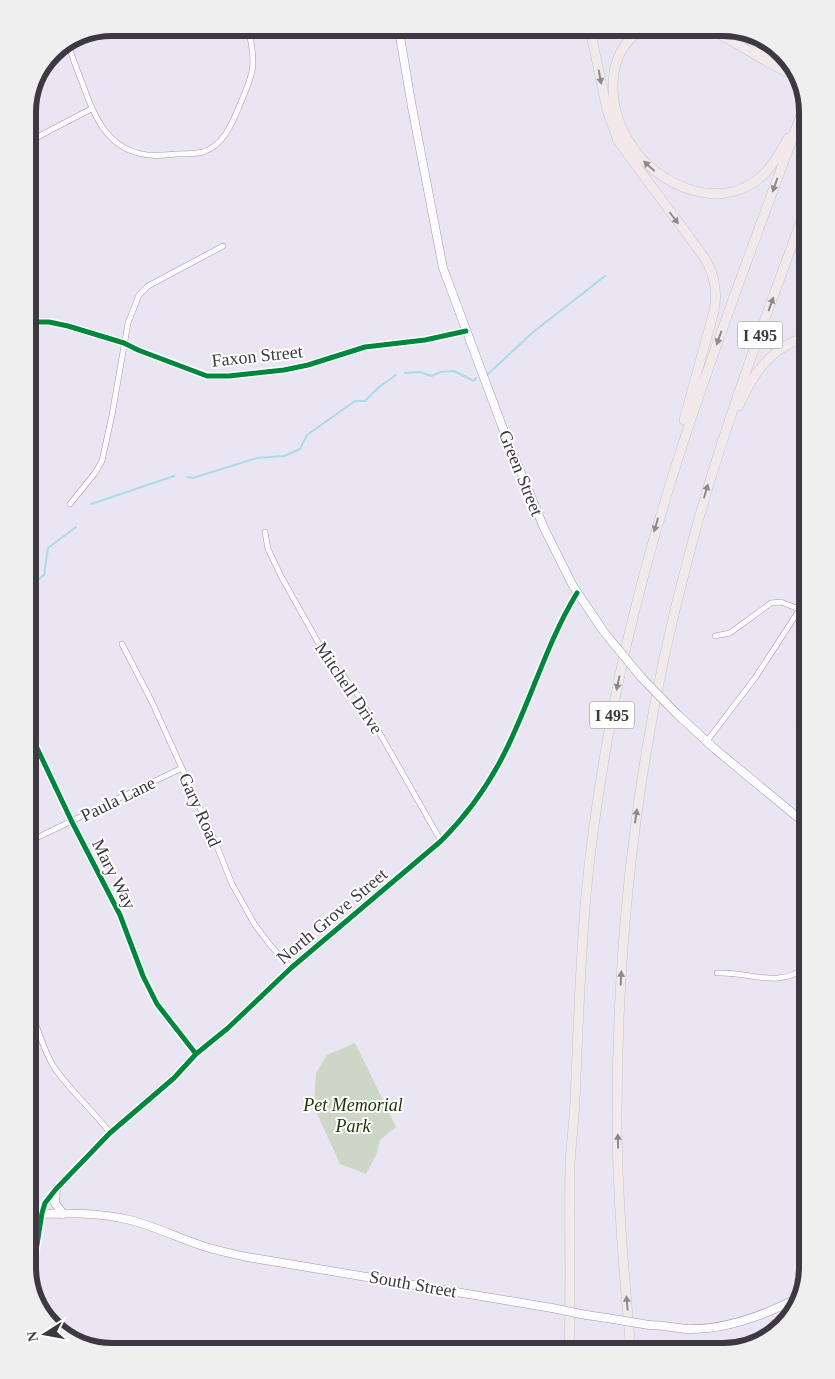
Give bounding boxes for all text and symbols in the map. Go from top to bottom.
one-way arrow [596,69,604,84]
one-way arrow [644,160,656,172]
one-way arrow [771,178,778,193]
one-way arrow [669,211,680,224]
one-way arrow [768,297,775,312]
road number: I 495 [738,322,782,348]
one-way arrow [715,331,723,346]
street label: Faxon Street [210,341,304,371]
street label: Green Street [495,427,547,519]
one-way arrow [703,484,711,499]
one-way arrow [652,518,660,533]
street label: Mitchell Drive [311,638,387,738]
one-way arrow [614,675,622,691]
road number: I 495 [590,702,634,728]
street label: Gary Road [175,770,225,850]
street label: Paula Lane [77,772,159,826]
one-way arrow [632,808,640,824]
street label: Mary Way [88,836,140,912]
street label: North Grove Street [273,864,391,968]
one-way arrow [618,970,626,986]
park label: Pet Memorial Park [302,1095,403,1136]
one-way arrow [614,1132,622,1148]
street label: South Street [368,1266,458,1302]
one-way arrow [623,1295,631,1311]
north arrow [20,1309,70,1359]
text: N [24,1330,41,1343]

